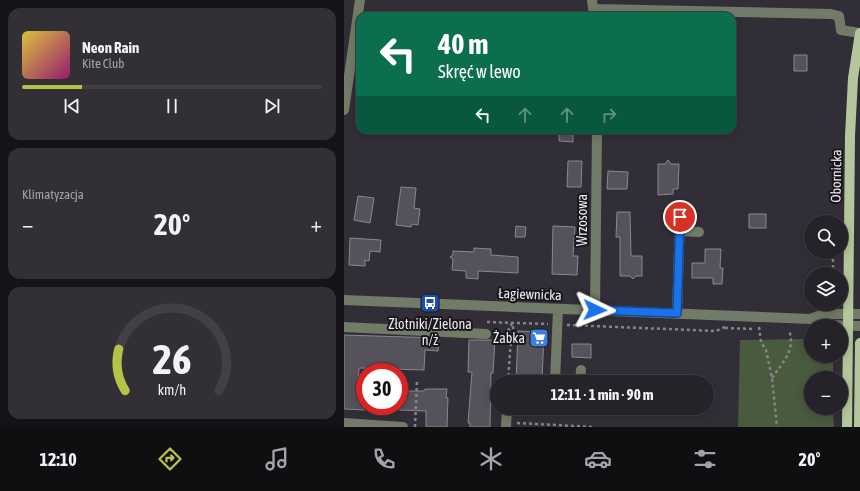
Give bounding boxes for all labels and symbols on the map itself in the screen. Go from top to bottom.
street label: Obornicka [828,149,844,203]
street label: Wrzosowa [574,194,590,246]
pin [663,200,697,234]
street label: Łagiewnicka [498,285,562,303]
position arrow [574,289,616,331]
bus stop icon: Złotniki/Zielona n/ż [419,292,441,314]
place label: Złotniki/Zielona n/ż [388,316,472,348]
supermarket icon: Żabka [528,327,550,349]
place label: Żabka [493,330,525,346]
speed limit sign: 30 [356,363,408,415]

